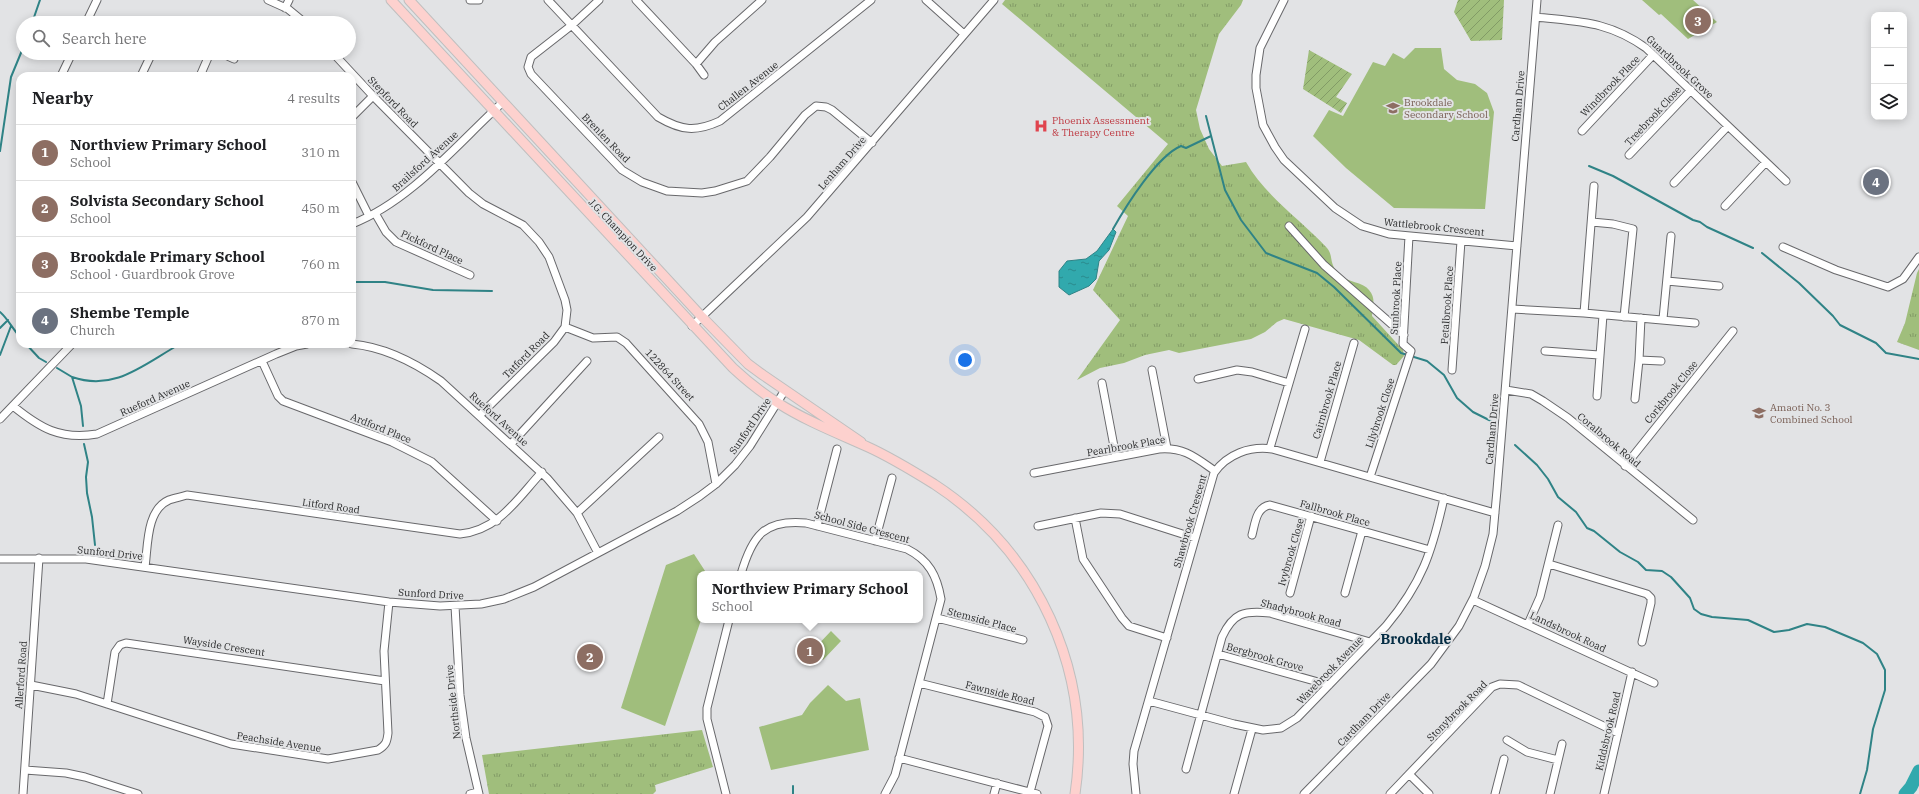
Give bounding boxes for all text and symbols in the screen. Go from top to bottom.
pin: 3 [1685,6,1711,36]
map controls [1871,12,1907,120]
button: + [1871,12,1907,48]
search box [16,16,356,60]
icon: search [30,27,52,49]
text: Search here [62,29,147,48]
street label: Guardbrook Grove [1644,33,1716,101]
button: − [1871,48,1907,84]
street label: Windbrook Place [1577,53,1643,119]
street label: Challen Avenue [715,58,781,114]
street label: Cardham Drive [1508,70,1528,142]
street label: Stepford Road [365,74,421,130]
street label: Treebrook Close [1622,83,1684,149]
button: layers [1871,84,1907,120]
text: Nearby [32,87,93,109]
text: 4 results [287,90,340,107]
place label: Brookdale Secondary School [1404,96,1488,121]
school or university icon: Brookdale Secondary School [1385,100,1401,116]
street label: Brenlen Road [579,111,633,165]
place label: Phoenix Assessment & Therapy Centre [1052,114,1150,139]
hospital icon: Phoenix Assessment & Therapy Centre [1033,118,1049,134]
street label: Brailsford Avenue [389,128,461,194]
street label: Lenham Drive [815,134,869,192]
text: Northview Primary School [70,135,267,154]
text: 1 [41,144,49,161]
text: 310 m [301,144,340,161]
text: School [70,154,111,171]
pin: 4 [1863,167,1889,197]
text: Solvista Secondary School [70,191,264,210]
street label: J.G. Champion Drive [586,196,660,274]
text: 2 [41,200,49,217]
text: 450 m [301,200,340,217]
text: School [70,210,111,227]
street label: Wattlebrook Crescent [1383,215,1485,239]
street label: Pickford Place [399,227,465,267]
text: Brookdale Primary School [70,247,265,266]
text: 3 [41,256,49,273]
text: 760 m [301,256,340,273]
street label: Sunbrook Place [1388,261,1404,335]
street label: Petalbrook Place [1438,265,1456,345]
text: School · Guardbrook Grove [70,266,235,283]
text: Shembe Temple [70,303,190,322]
text: 4 [41,312,49,329]
text: 870 m [301,312,340,329]
text: Church [70,322,115,339]
street label: Tatford Road [500,329,552,381]
street label: 122864 Street [643,346,698,404]
your location [955,350,975,370]
street label: Corkbrook Close [1642,358,1700,426]
street label: Cairnbrook Place [1310,359,1344,441]
street label: Lilybrook Close [1363,376,1397,450]
street label: Rueford Avenue [118,377,192,419]
street label: Rueford Avenue [467,389,531,449]
street label: Cardham Drive [1482,393,1502,465]
street label: Sunford Drive [726,395,774,457]
place label: Amaoti No. 3 Combined School [1770,401,1853,426]
school or university icon: Amaoti No. 3 Combined School [1751,405,1767,421]
street label: Ardford Place [349,410,413,446]
street label: Coralbrook Road [1575,410,1643,470]
street label: Pearlbrook Place [1086,433,1166,459]
street label: Shawbrook Crescent [1170,472,1210,569]
street label: Litford Road [301,496,361,516]
street label: Fallbrook Place [1298,497,1372,529]
street label: School Side Crescent [813,508,912,546]
street label: Ivybrook Close [1275,517,1307,587]
street label: Sunford Drive [77,543,143,563]
popup [697,571,923,623]
text: Northview Primary School [712,579,908,598]
street label: Sunford Drive [398,586,464,602]
street label: Shadybrook Road [1259,596,1343,630]
text: School [712,598,753,615]
street label: Stemside Place [946,605,1018,635]
street label: Landsbrook Road [1528,609,1608,655]
district label: Brookdale [1381,630,1452,648]
street label: Wayside Crescent [182,633,266,659]
street label: Wavebrook Avenue [1294,633,1366,707]
pin: 1 [797,636,823,666]
street label: Allerford Road [12,640,30,710]
street label: Bergbrook Grove [1225,640,1305,674]
pin: 2 [577,642,603,672]
street label: Northside Drive [443,664,463,740]
street label: Fawnside Road [964,678,1036,708]
street label: Stonybrook Road [1424,678,1490,744]
street label: Cardham Drive [1335,689,1393,749]
street label: Kiddsbrook Road [1593,690,1623,772]
street label: Peachside Avenue [236,729,322,755]

